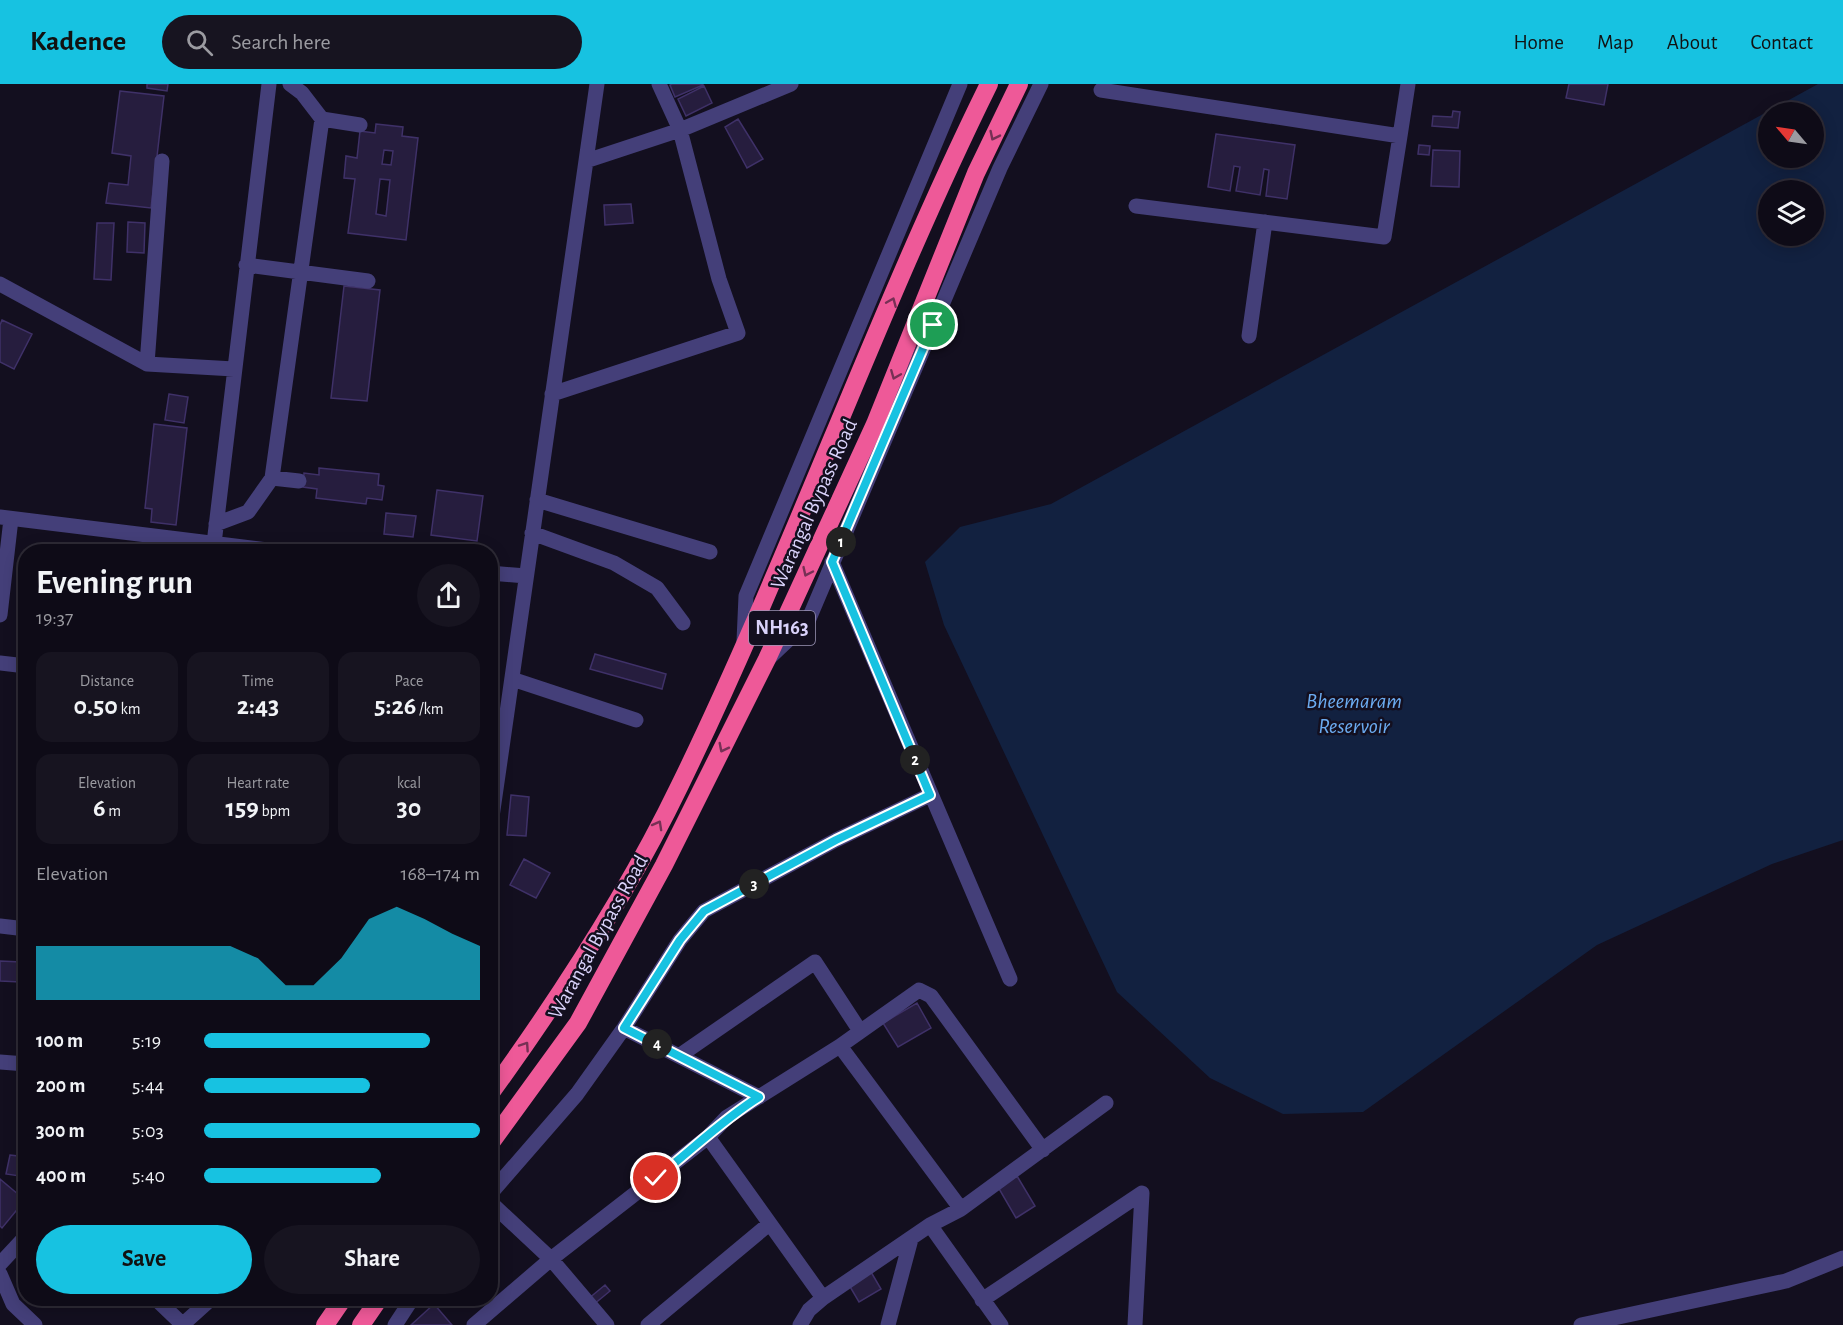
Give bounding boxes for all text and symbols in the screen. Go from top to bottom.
search box [162,15,582,69]
icon: search [183,26,216,59]
text: Kadence [30,28,126,56]
text: Search here [231,31,331,53]
text: Home [1513,32,1564,53]
text: Map [1597,32,1634,53]
text: About [1667,32,1717,53]
text: Contact [1750,32,1813,53]
north arrow [1758,102,1824,168]
map controls [1758,102,1824,246]
one-way arrow [989,130,1001,141]
button: layers [1758,180,1824,246]
one-way arrow [884,298,896,309]
pin [907,299,958,350]
icon: arrive [916,308,949,341]
one-way arrow [890,368,902,379]
street label: Warangal Bypass Road [767,416,861,592]
pin: 1 [826,527,856,557]
text: 1 [838,534,844,550]
button: share [417,564,480,627]
one-way arrow [803,566,815,577]
text: Evening run [36,567,193,600]
text: 19:37 [36,608,73,628]
road number: NH163 [749,611,815,645]
text: Distance [80,673,134,689]
text: Time [242,673,274,689]
text: Pace [395,673,423,689]
water label: Bheemaram Reservoir [1306,690,1402,737]
text: 0.50 [73,693,118,719]
text: 2:43 [237,693,279,719]
text: 5:26 [374,693,416,719]
text: km [118,701,141,717]
text: /km [416,701,444,717]
one-way arrow [719,742,730,752]
pin: 2 [900,745,930,775]
text: 2 [911,752,919,768]
text: Elevation [78,775,136,791]
text: Heart rate [227,775,289,791]
text: kcal [397,775,421,791]
text: 6 [93,795,106,821]
text: 159 [226,795,259,821]
text: 30 [397,795,421,821]
text: m [106,803,121,819]
text: bpm [259,803,290,819]
one-way arrow [651,821,662,831]
street label: Warangal Bypass Road [544,851,652,1022]
text: Elevation [36,864,108,884]
text: 168–174 m [401,864,480,884]
pin: 3 [739,869,769,899]
text: 3 [751,876,757,892]
pin: 4 [642,1029,672,1059]
text: 100 m [36,1031,83,1051]
text: 5:19 [132,1031,161,1051]
text: 4 [653,1036,661,1052]
one-way arrow [517,1042,529,1052]
text: 200 m [36,1076,85,1096]
text: 5:44 [132,1076,164,1096]
text: 300 m [36,1121,85,1141]
text: 5:03 [132,1121,164,1141]
pin [630,1152,681,1203]
icon: check [639,1161,672,1194]
text: 400 m [36,1166,86,1186]
text: 5:40 [132,1166,165,1186]
button: Save [36,1225,252,1294]
button: Share [264,1225,480,1294]

